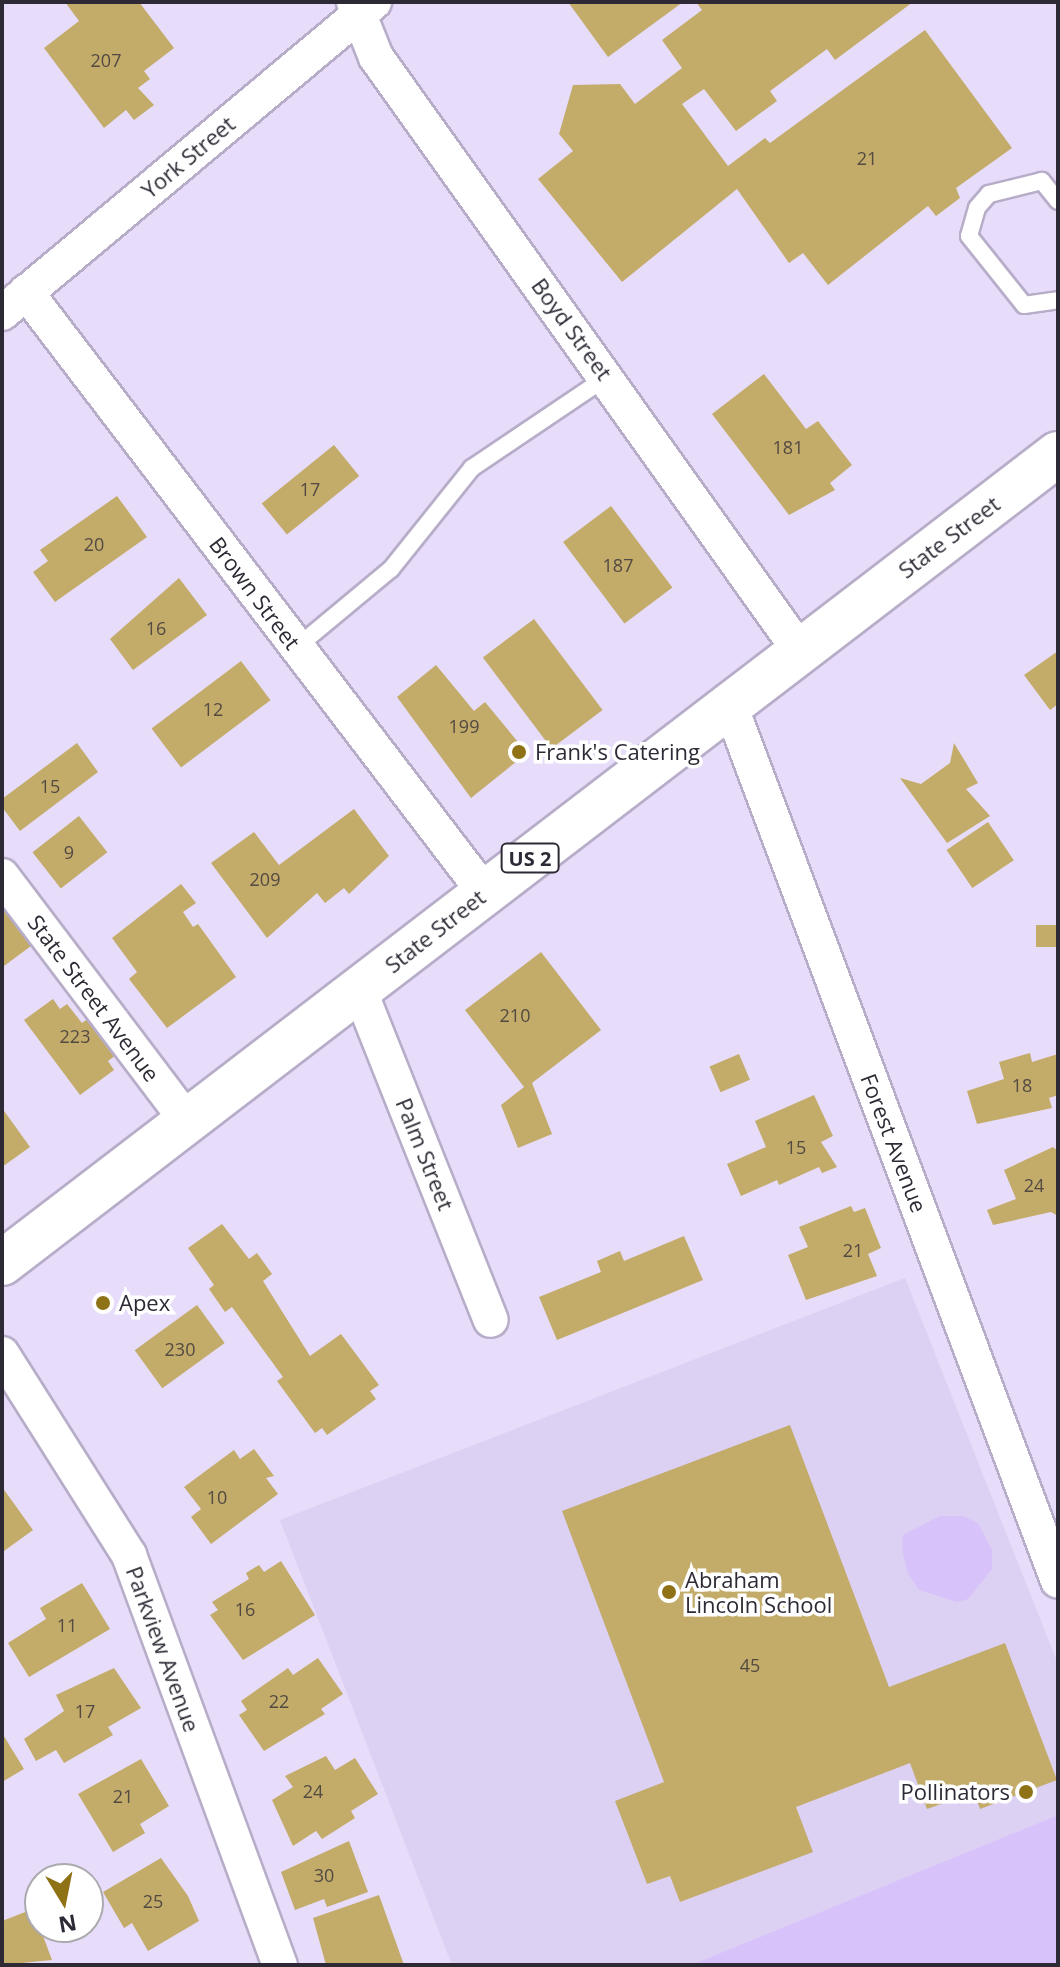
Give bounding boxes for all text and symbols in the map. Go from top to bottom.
house number: 207 [91,49,121,71]
street label: York Street [136,110,240,204]
house number: 21 [857,147,877,169]
street label: Boyd Street [526,273,618,385]
house number: 181 [773,436,803,458]
house number: 17 [300,478,320,500]
street label: State Street [893,491,1005,583]
street label: Brown Street [204,531,306,655]
house number: 20 [84,533,104,555]
house number: 187 [603,554,633,576]
house number: 16 [146,617,166,639]
house number: 12 [203,698,223,720]
house number: 199 [449,715,479,737]
place label: Frank's Catering [535,739,700,765]
marker: Frank's Catering [510,743,528,761]
house number: 15 [40,775,60,797]
house number: 9 [64,841,74,863]
road number: US 2 [500,842,560,874]
house number: 209 [250,868,280,890]
street label: State Street [380,884,490,978]
street label: State Street Avenue [23,909,165,1087]
house number: 210 [500,1004,530,1026]
house number: 223 [60,1025,90,1047]
street label: Forest Avenue [855,1070,933,1216]
house number: 18 [1012,1074,1032,1096]
street label: Palm Street [391,1094,459,1214]
house number: 15 [786,1136,806,1158]
house number: 24 [1024,1174,1044,1196]
house number: 21 [843,1239,863,1261]
place label: Apex [119,1290,170,1316]
marker: Apex [94,1294,112,1312]
house number: 230 [165,1338,195,1360]
house number: 10 [207,1486,227,1508]
street label: Parkview Avenue [121,1563,205,1735]
place label: Abraham Lincoln School [685,1566,832,1618]
marker: Abraham Lincoln School [660,1583,678,1601]
house number: 16 [235,1598,255,1620]
house number: 11 [57,1614,77,1636]
house number: 45 [740,1654,760,1676]
house number: 22 [269,1690,289,1712]
house number: 17 [75,1700,95,1722]
place label: Pollinators [901,1779,1010,1805]
house number: 24 [303,1780,323,1802]
marker: Pollinators [1017,1783,1035,1801]
house number: 21 [113,1785,133,1807]
north arrow [24,1863,104,1943]
house number: 30 [314,1864,334,1886]
house number: 25 [143,1890,163,1912]
text: N [56,1908,79,1941]

